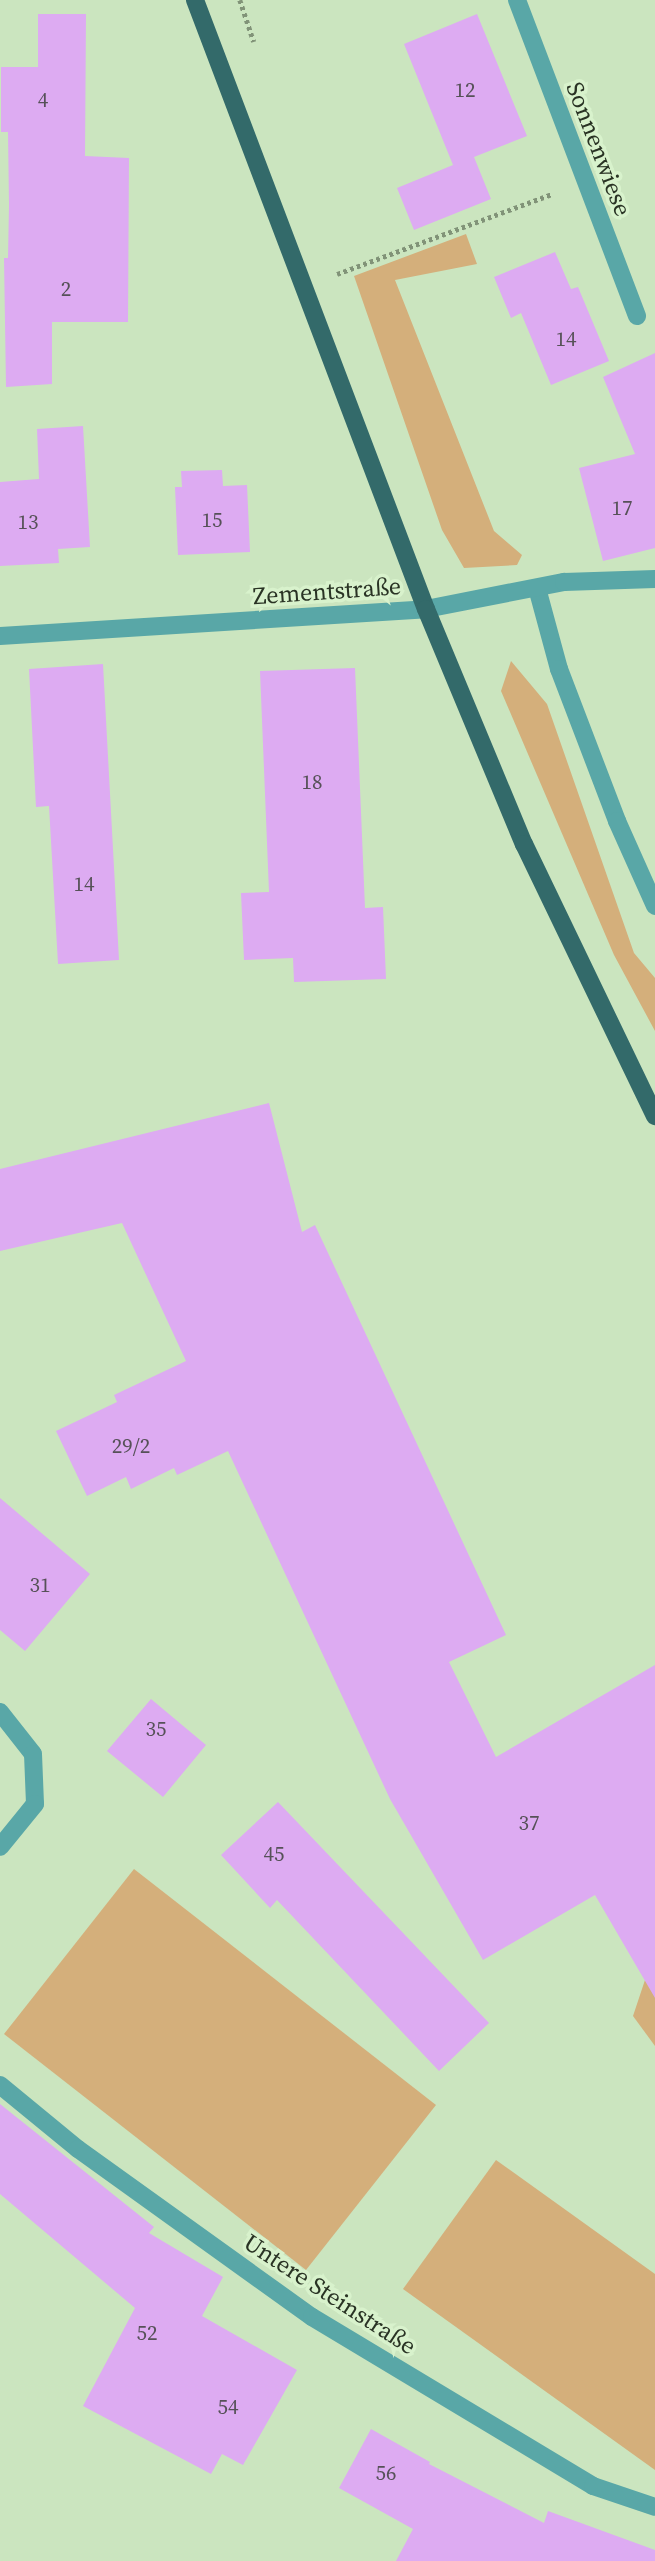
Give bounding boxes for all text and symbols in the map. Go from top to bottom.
house number: 12 [455,77,475,103]
street label: Sonnenwiese [560,78,638,220]
house number: 4 [38,87,48,113]
house number: 2 [61,276,71,302]
house number: 14 [556,326,576,352]
house number: 17 [612,495,632,521]
house number: 15 [202,507,222,533]
house number: 13 [18,509,38,535]
street label: Zementstraße [252,571,402,611]
house number: 18 [302,769,322,795]
house number: 14 [74,871,94,897]
house number: 29/2 [112,1433,150,1459]
house number: 31 [30,1572,50,1598]
house number: 35 [146,1716,166,1742]
house number: 37 [519,1810,539,1836]
house number: 45 [264,1841,284,1867]
street label: Untere Steinstraße [239,2228,421,2360]
house number: 52 [137,2320,157,2346]
house number: 54 [218,2394,238,2420]
house number: 56 [376,2460,396,2486]

